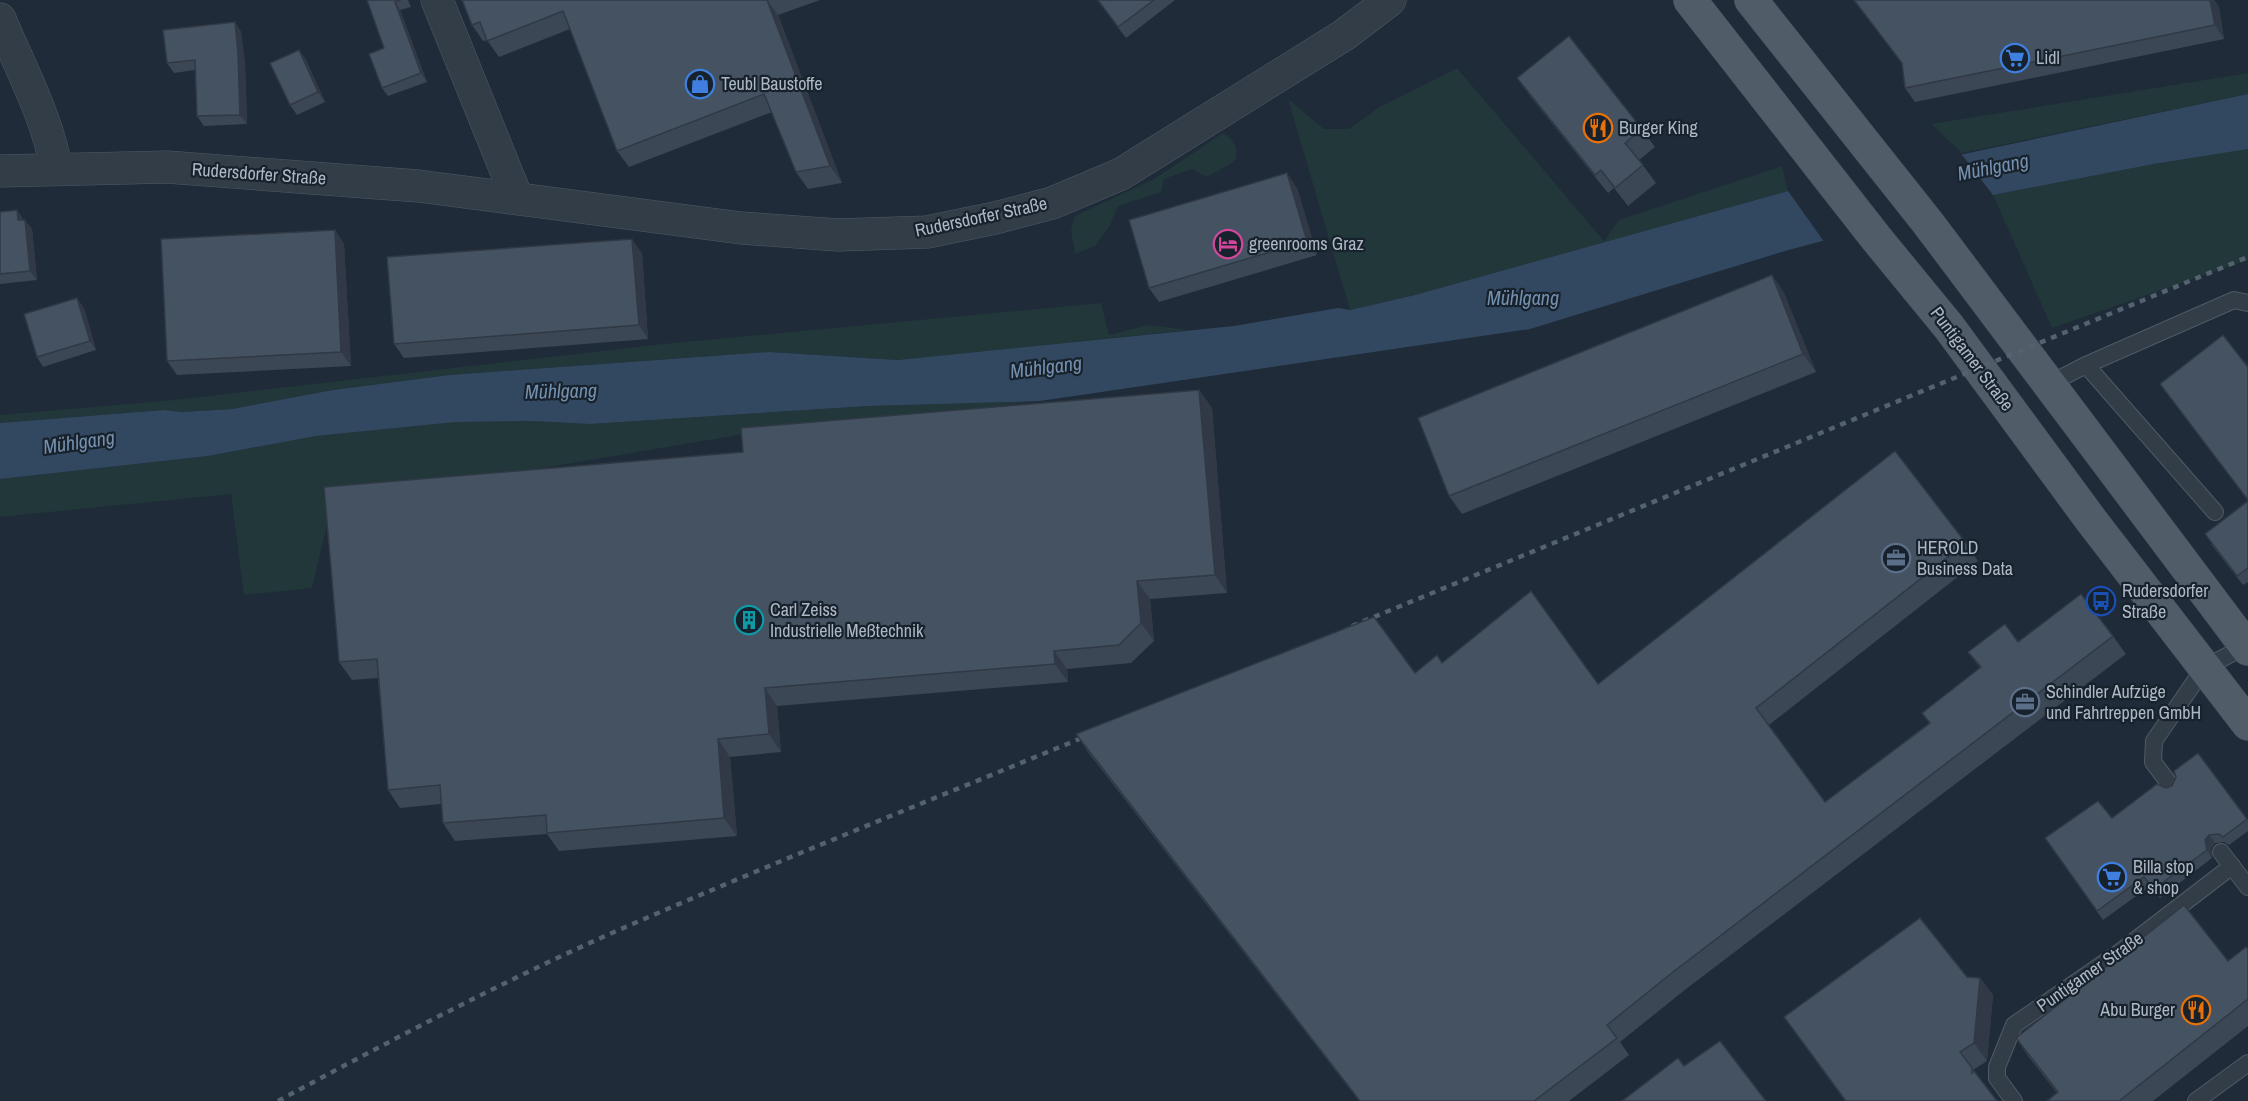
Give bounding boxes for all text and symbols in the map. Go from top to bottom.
supermarket icon: Lidl [1999,42,2031,74]
place label: Lidl [2036,45,2060,70]
shop icon: Teubl Baustoffe [684,68,716,100]
place label: Teubl Baustoffe [721,71,823,96]
restaurant icon: Burger King [1582,112,1614,144]
place label: Burger King [1619,115,1699,140]
water label: Mühlgang [1955,146,2031,187]
street label: Rudersdorfer Straße [191,156,327,191]
street label: Rudersdorfer Straße [913,190,1049,243]
hotel icon: greenrooms Graz [1212,228,1244,260]
place label: greenrooms Graz [1249,231,1364,256]
water label: Mühlgang [1487,284,1559,311]
street label: Puntigamer Straße [1925,301,2020,416]
water label: Mühlgang [1009,349,1083,384]
water label: Mühlgang [525,376,597,405]
water label: Mühlgang [41,423,116,460]
place label: HEROLD Business Data [1917,535,2013,581]
office icon: HEROLD Business Data [1880,542,1912,574]
place label: Rudersdorfer Straße [2122,578,2208,624]
bus stop icon: Rudersdorfer Straße [2085,585,2117,617]
place label: Carl Zeiss Industrielle Meßtechnik [770,597,924,643]
building icon: Carl Zeiss Industrielle Meßtechnik [733,604,765,636]
place label: Schindler Aufzüge und Fahrtreppen GmbH [2046,679,2201,725]
office icon: Schindler Aufzüge und Fahrtreppen GmbH [2009,686,2041,718]
place label: Billa stop & shop [2133,854,2194,900]
supermarket icon: Billa stop & shop [2096,861,2128,893]
street label: Puntigamer Straße [2031,926,2148,1018]
restaurant icon: Abu Burger [2180,994,2212,1026]
place label: Abu Burger [2099,997,2175,1022]

